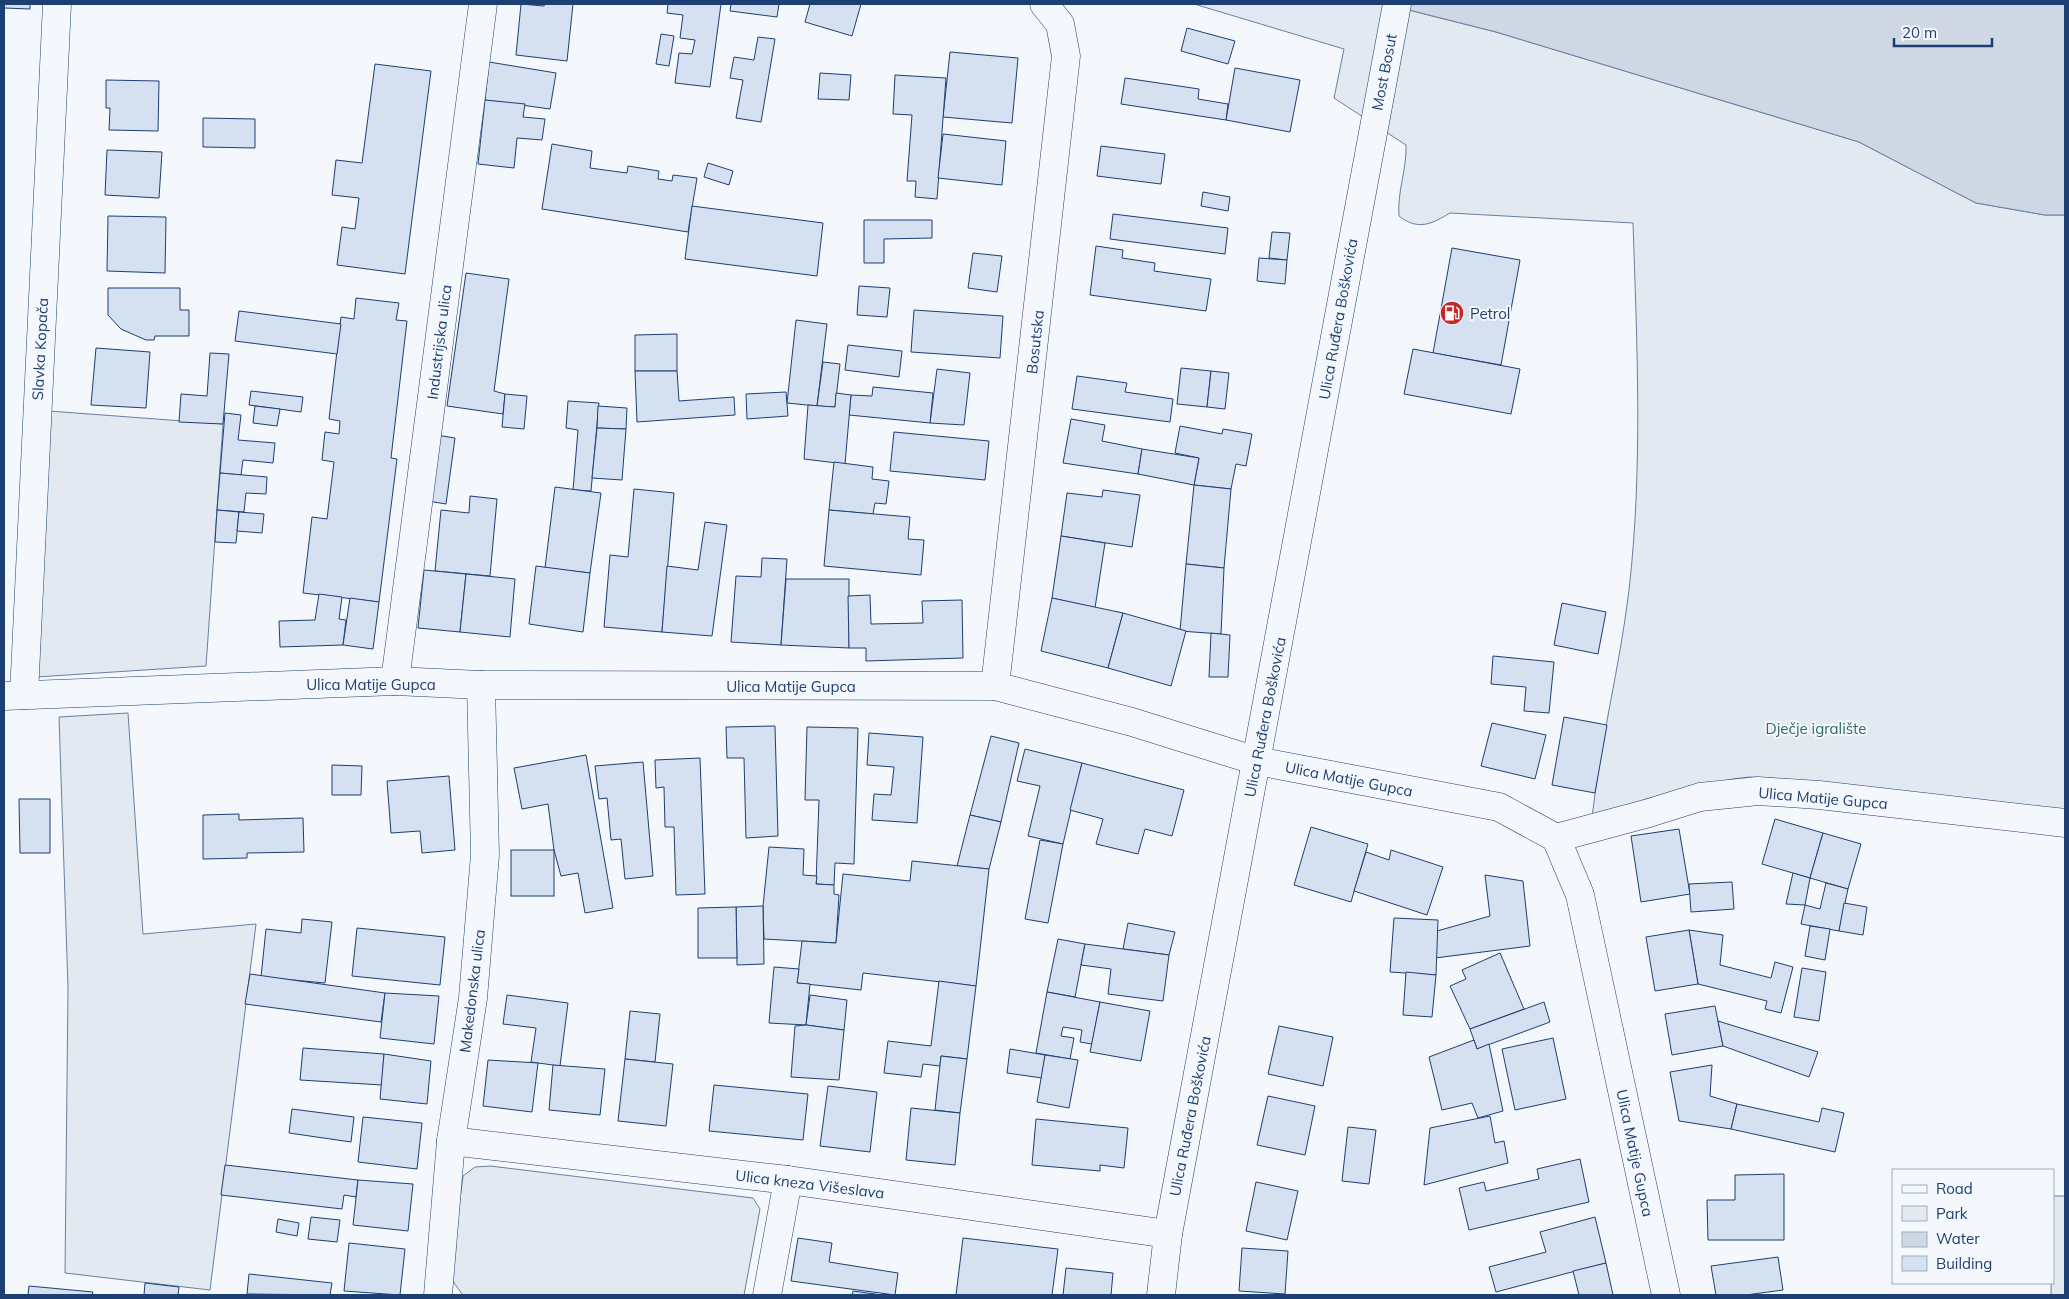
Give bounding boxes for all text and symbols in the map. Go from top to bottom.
scale bar [1894,15,1992,47]
text: 20 m [1902,23,1937,42]
street label: Most Bosut [1367,32,1401,112]
street label: Ulica Ruđera Boškovića [1314,237,1362,401]
street label: Industrijska ulica [423,283,455,401]
street label: Slavka Kopača [28,297,52,401]
fuel station icon: Petrol [1439,300,1465,326]
place label: Petrol [1470,304,1510,323]
street label: Bosutska [1022,309,1048,375]
street label: Ulica Ruđera Boškovića [1240,635,1290,799]
street label: Ulica Matije Gupca [306,675,436,694]
street label: Ulica Matije Gupca [726,677,856,696]
park label: Dječje igralište [1766,719,1866,738]
street label: Ulica Matije Gupca [1284,757,1414,801]
street label: Ulica Matije Gupca [1758,783,1888,813]
street label: Makedonska ulica [455,928,489,1054]
street label: Ulica Ruđera Boškovića [1165,1034,1215,1198]
street label: Ulica Matije Gupca [1612,1088,1658,1218]
street label: Ulica kneza Višeslava [734,1165,886,1203]
legend [1892,1169,2054,1284]
text: Road [1936,1179,1973,1198]
text: Park [1936,1204,1968,1223]
text: Water [1936,1229,1980,1248]
text: Building [1936,1254,1992,1273]

